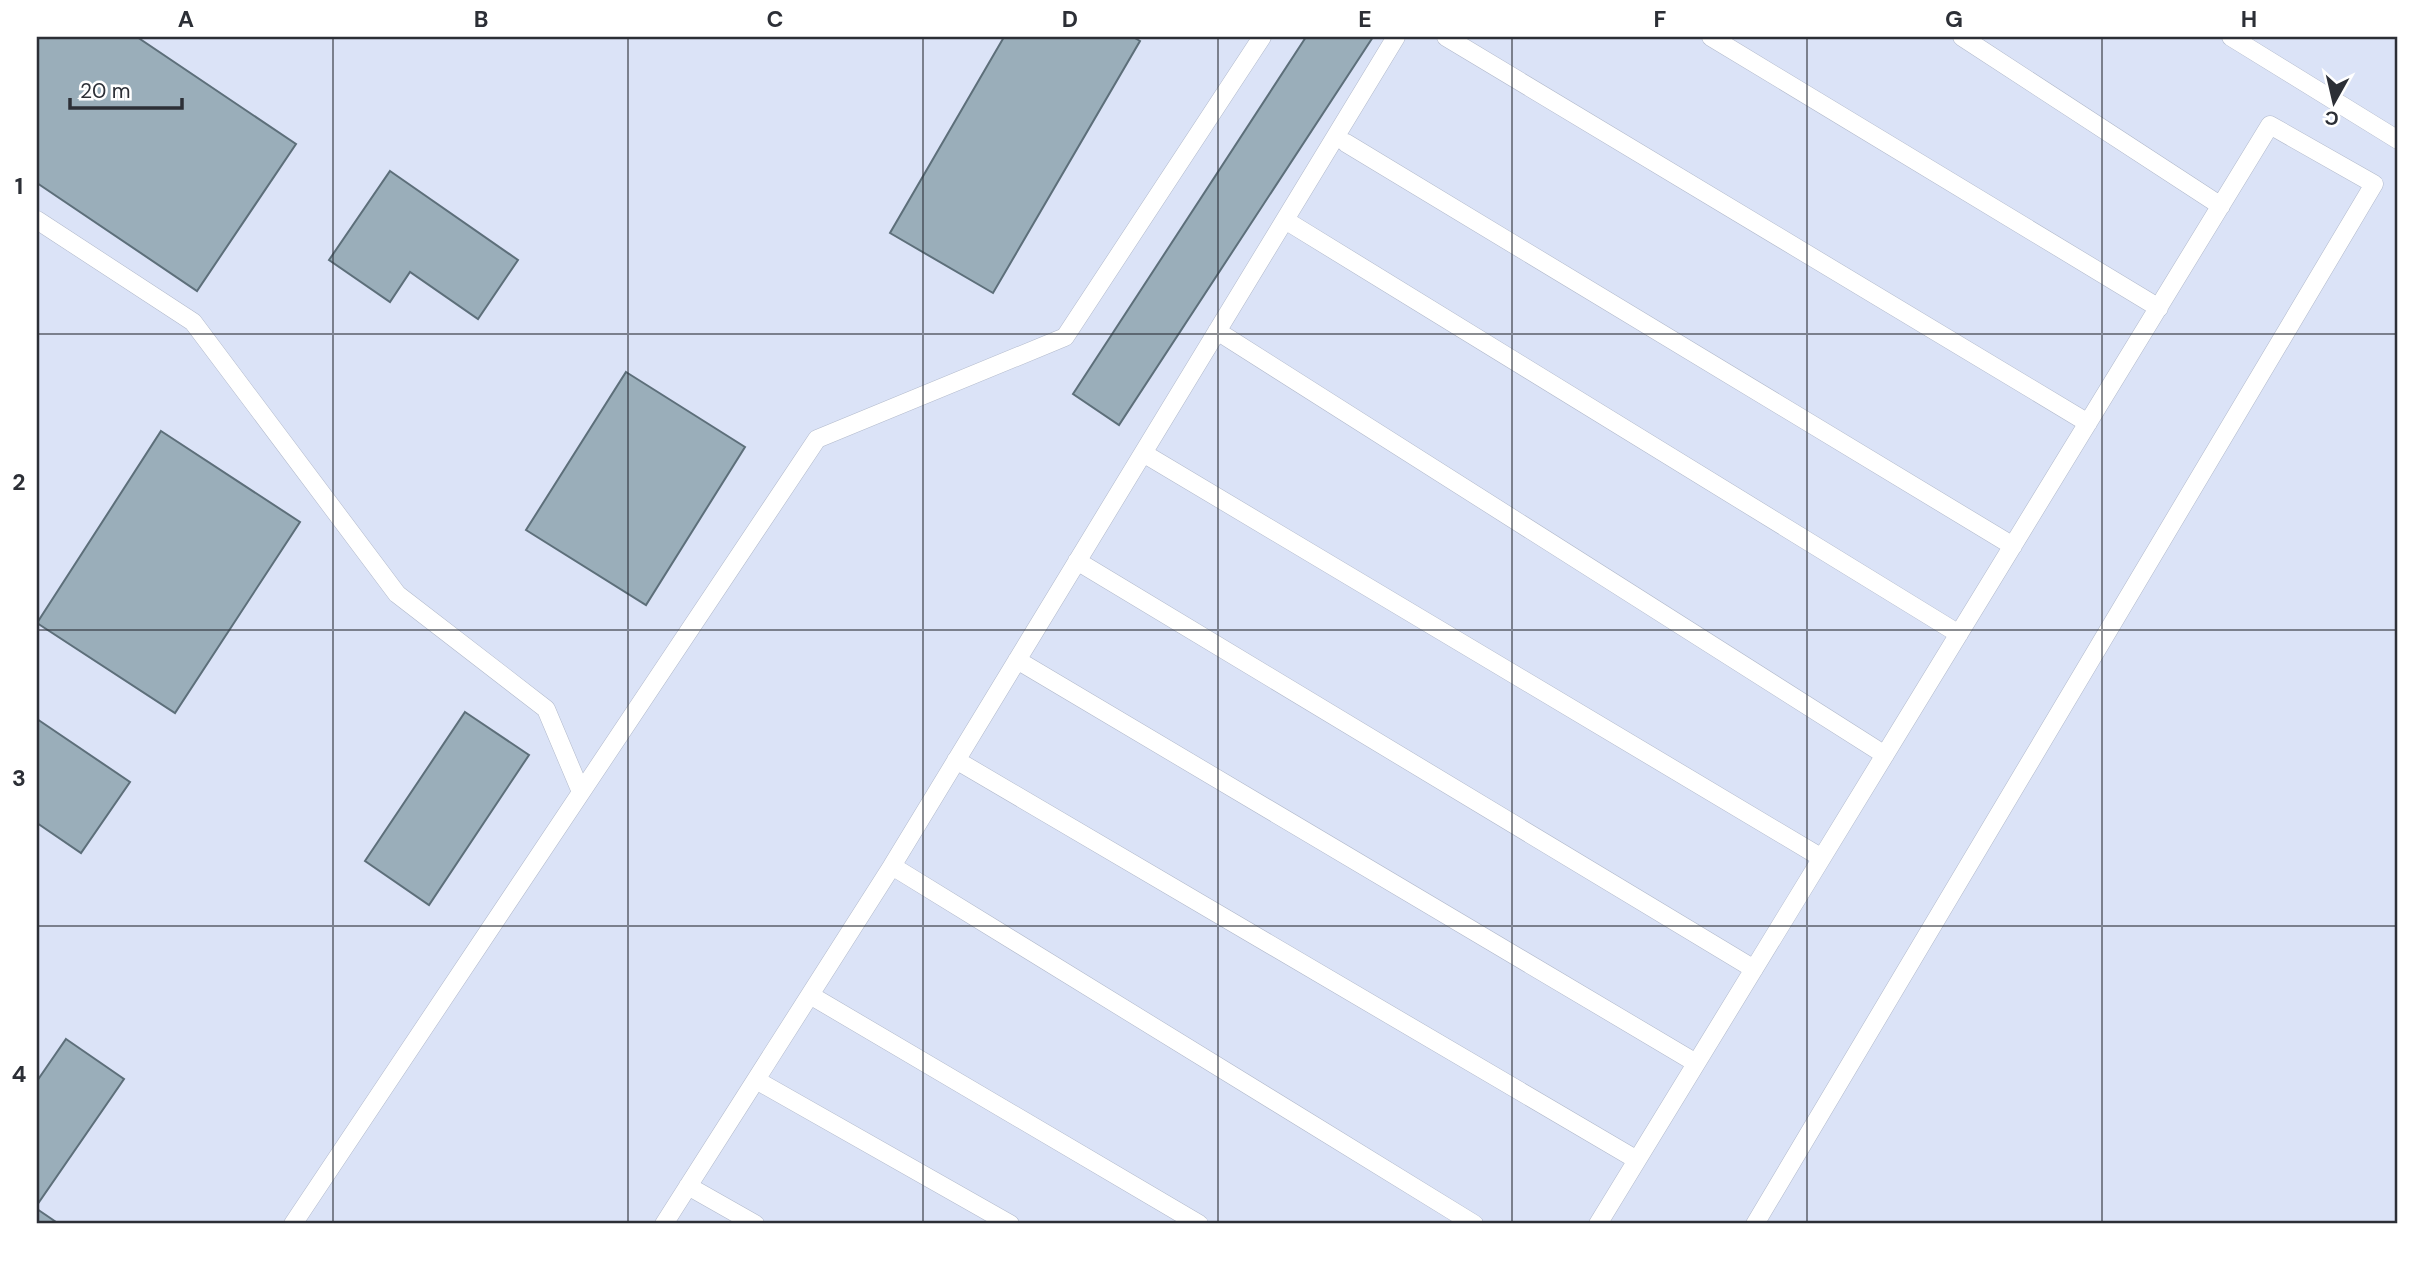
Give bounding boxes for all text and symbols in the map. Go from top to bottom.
text: A [178,4,194,34]
text: B [474,4,488,34]
text: C [767,4,783,34]
text: D [1062,4,1078,34]
text: E [1358,4,1372,34]
text: F [1654,4,1667,34]
text: G [1945,4,1963,34]
text: H [2241,4,2257,34]
scale bar [70,66,182,110]
north arrow [2298,66,2368,136]
text: 20 m [80,77,131,105]
text: С [2323,105,2340,132]
text: 1 [15,171,23,201]
text: 2 [12,467,26,497]
text: 3 [12,763,26,793]
text: 4 [12,1059,27,1089]

